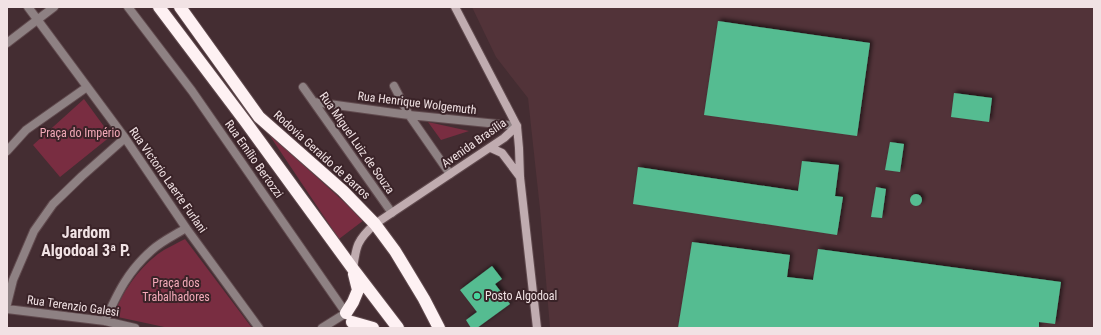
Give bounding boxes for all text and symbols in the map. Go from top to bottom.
street label: Rua Henrique Wolgemuth [357,89,477,117]
street label: Rua Miguel Luiz de Souza [317,90,398,197]
street label: Rodovia Geraldo de Barros [271,108,373,202]
street label: Avenida Brasília [439,115,509,170]
street label: Rua Emílio Bertozzi [222,117,286,201]
street label: Rua Victorio Laerte Furlani [126,125,210,235]
park label: Praça do Império [40,126,120,140]
district label: Jardom Algodoal 3ª P. [41,223,131,260]
park label: Praça dos Trabalhadores [142,276,210,304]
place label: Posto Algodoal [485,289,557,303]
marker: Posto Algodoal [472,291,482,301]
street label: Rua Terenzio Galesi [26,293,120,319]

